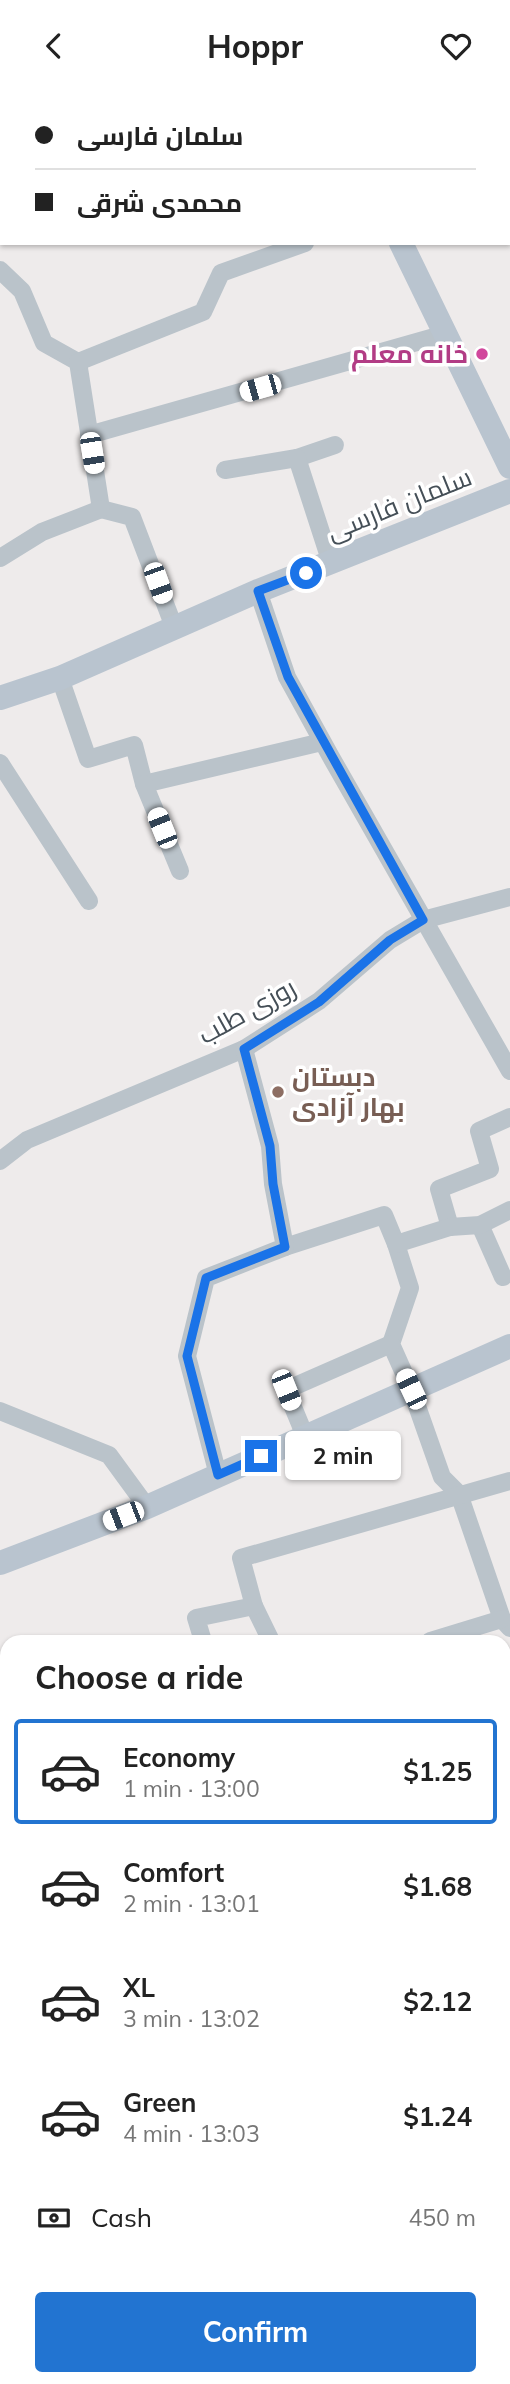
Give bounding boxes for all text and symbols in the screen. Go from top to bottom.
text: Hoppr [207,26,303,66]
icon: back [35,27,73,65]
icon: heart [437,27,475,65]
text: سلمان فارسی [77,119,243,152]
text: محمدی شرقی [77,186,242,219]
place label: خانه معلم [351,337,468,372]
marker: خانه معلم [474,346,490,362]
car [237,372,284,404]
car [79,431,106,475]
street label: سلمان فارسی [321,459,476,548]
route start [290,557,322,589]
car [141,560,176,606]
car [145,805,180,851]
street label: روزی طلب [192,970,301,1051]
place label: دبستان بهار آزادی [292,1060,405,1123]
marker: دبستان بهار آزادی [270,1084,286,1100]
car [393,1366,430,1412]
car [269,1367,304,1413]
callout: 2 min [286,1431,401,1481]
route end [245,1440,277,1472]
text: 2 min [313,1441,373,1470]
car [100,1499,147,1533]
text: Choose a ride [35,1657,243,1697]
icon: car [39,1740,102,1803]
text: Economy [123,1741,235,1774]
text: $1.25 [403,1755,472,1788]
text: 1 min · 13:00 [123,1774,260,1803]
icon: car [39,1855,102,1918]
text: Comfort [123,1856,224,1889]
text: $1.68 [403,1870,472,1903]
text: 2 min · 13:01 [123,1889,260,1918]
icon: car [39,1970,102,2033]
text: XL [123,1971,155,2004]
text: $2.12 [403,1985,472,2018]
text: 3 min · 13:02 [123,2004,260,2033]
icon: car [39,2085,102,2148]
text: Green [123,2086,196,2119]
text: $1.24 [403,2100,472,2133]
text: 4 min · 13:03 [123,2119,260,2148]
icon: cash [35,2199,73,2237]
text: Cash [91,2201,152,2234]
text: 450 m [408,2203,476,2232]
button: Confirm [35,2292,476,2372]

